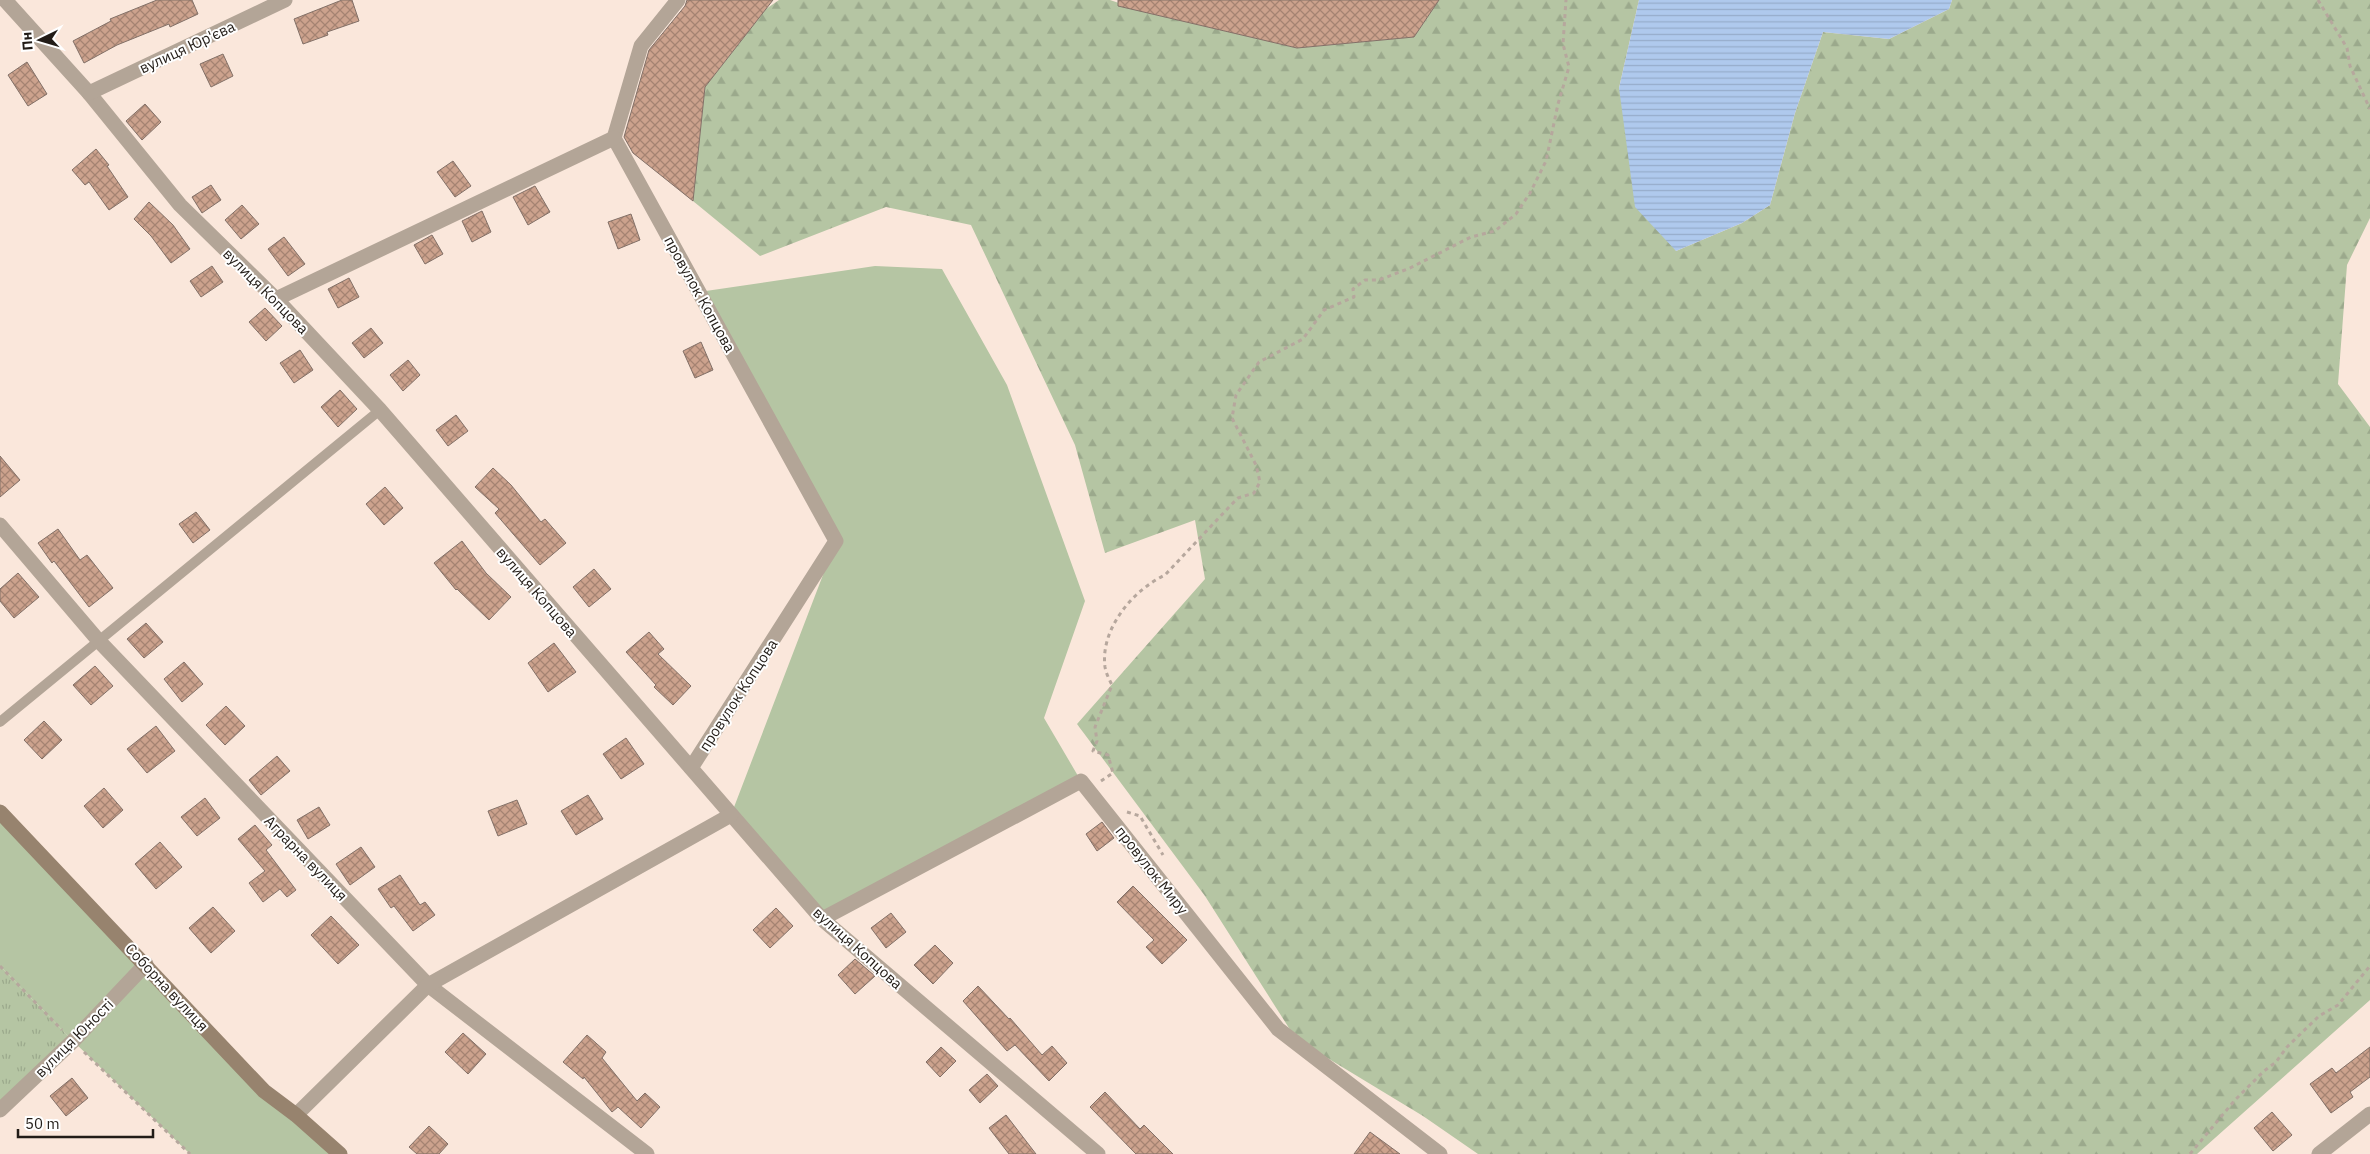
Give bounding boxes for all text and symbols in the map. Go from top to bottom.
north arrow [15,15,65,65]
street label: вулиця Юр'єва [136,17,238,77]
text: Пн [17,31,37,51]
street label: провулок Копцова [660,232,740,356]
street label: вулиця Копцова [219,244,313,338]
street label: вулиця Копцова [493,543,581,641]
street label: провулок Копцова [695,635,781,755]
street label: Аграрна вулиця [260,811,352,905]
street label: провулок Миру [1112,822,1193,918]
street label: вулиця Копцова [809,903,907,993]
street label: Соборна вулиця [121,939,213,1035]
street label: вулиця Юності [31,995,117,1081]
scale bar [18,1106,152,1138]
text: 50 m [25,1114,60,1133]

